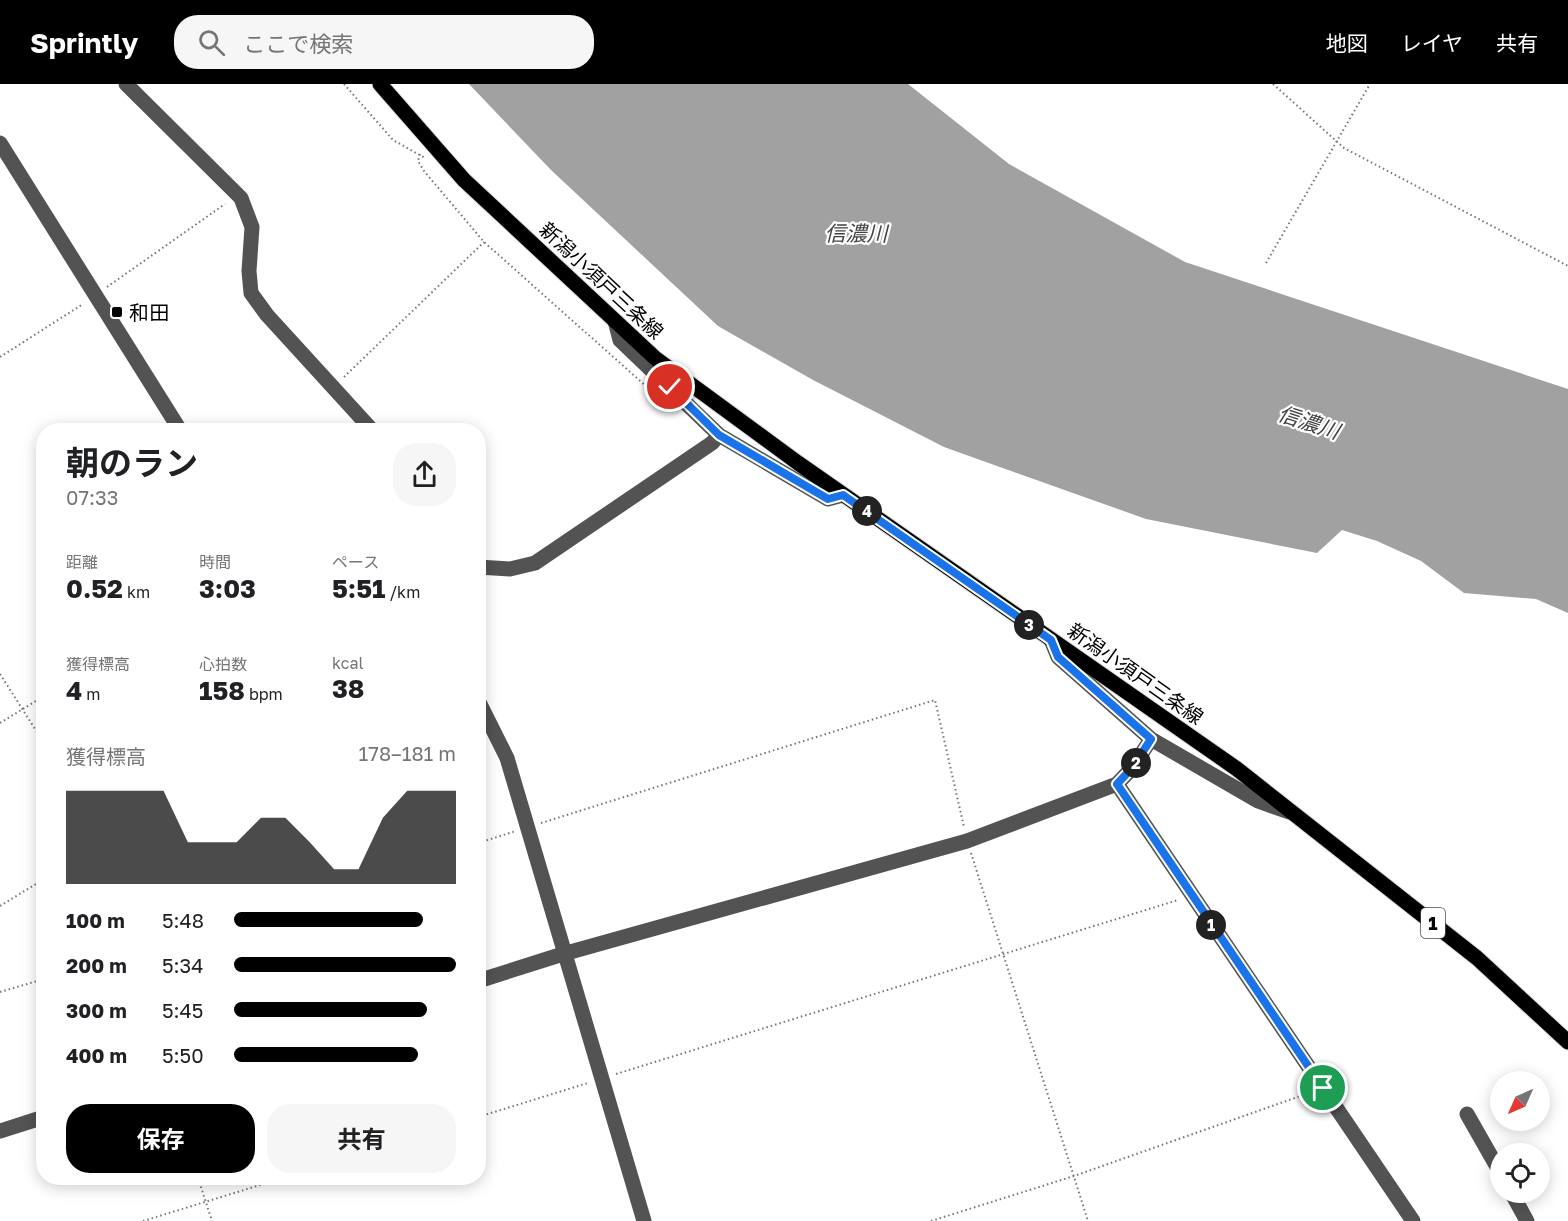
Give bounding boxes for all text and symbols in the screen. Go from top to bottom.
search box [174,15,594,69]
text: Sprintly [30,26,138,59]
icon: search [195,26,228,59]
text: ここで検索 [243,30,353,57]
text: 地図 [1326,30,1368,56]
text: レイヤ [1401,30,1463,56]
text: 共有 [1496,30,1538,56]
street label: 新潟小須戸三条線 [535,217,669,343]
water label: 信濃川 [825,220,889,246]
place label: 和田 [129,300,169,324]
marker: 和田 [110,305,124,319]
pin [644,361,695,412]
icon: check [653,370,686,403]
water label: 信濃川 [1275,400,1345,445]
text: 朝のラン [66,443,198,482]
button: share [393,443,456,506]
text: 07:33 [66,485,118,509]
pin: 4 [852,496,882,526]
text: 4 [862,501,872,521]
text: 距離 [66,552,98,572]
text: 時間 [199,552,231,572]
text: ペース [332,552,379,572]
text: 0.52 [66,573,123,604]
text: 3:03 [199,573,256,604]
text: 5:51 [332,573,385,604]
text: km [123,582,150,602]
text: /km [385,582,420,602]
pin: 3 [1014,610,1044,640]
text: 3 [1024,615,1034,635]
street label: 新潟小須戸三条線 [1064,617,1208,729]
text: kcal [332,653,364,673]
text: 獲得標高 [66,654,130,674]
text: 心拍数 [199,654,247,674]
text: 38 [332,673,365,704]
text: 4 [66,675,82,706]
text: 158 [199,675,245,706]
text: m [82,684,100,704]
text: bpm [245,684,283,704]
text: 178–181 m [359,741,456,765]
text: 獲得標高 [66,744,146,768]
pin: 2 [1121,748,1151,778]
text: 2 [1131,753,1141,773]
text: 100 m [66,908,125,932]
text: 5:48 [162,908,204,932]
road number: 1 [1421,908,1445,938]
pin: 1 [1196,910,1226,940]
text: 1 [1207,915,1215,935]
text: 200 m [66,953,127,977]
text: 5:34 [162,953,204,977]
text: 300 m [66,998,127,1022]
text: 5:45 [162,998,203,1022]
text: 400 m [66,1043,127,1067]
text: 5:50 [162,1043,204,1067]
pin [1297,1062,1348,1113]
icon: arrive [1306,1071,1339,1104]
north arrow [1490,1071,1550,1131]
map controls [1490,1071,1550,1203]
button: 保存 [66,1104,255,1173]
button: 共有 [267,1104,456,1173]
button: locate [1490,1143,1550,1203]

